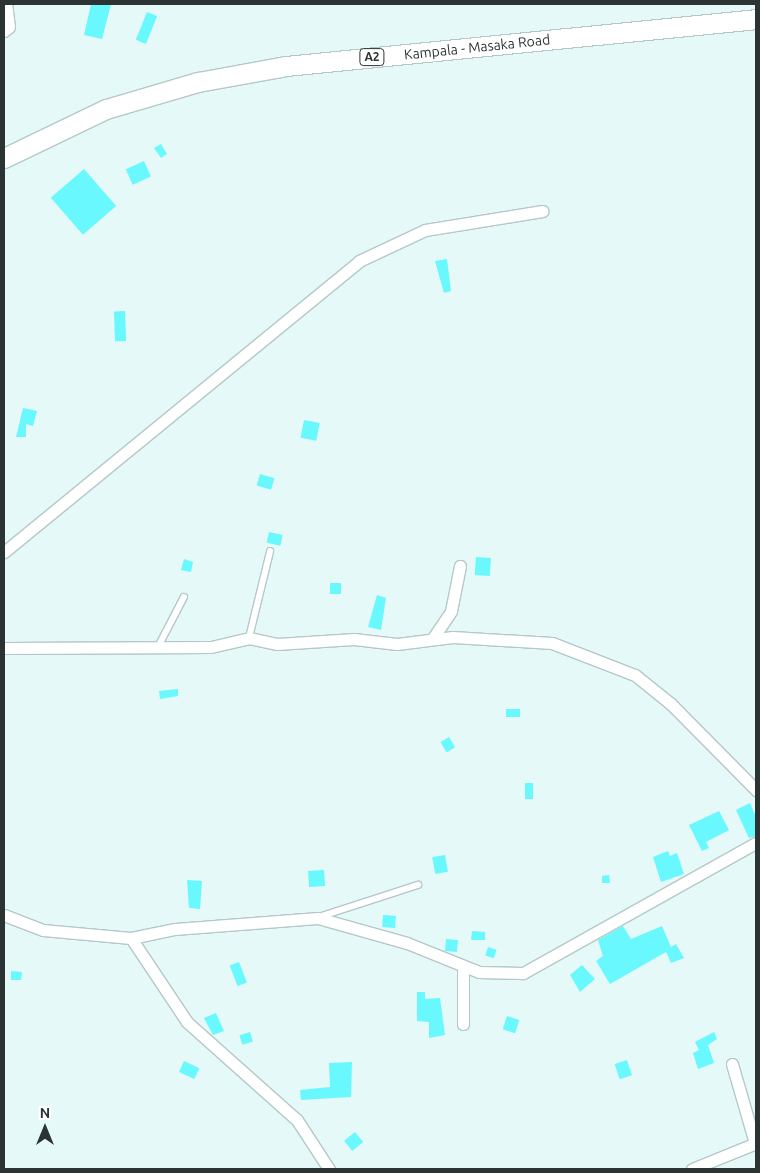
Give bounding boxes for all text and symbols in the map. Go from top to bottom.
street label: Kampala - Masaka Road [403,31,551,63]
road number: A2 [358,48,386,66]
north arrow [20,1103,70,1153]
text: N [40,1105,50,1121]

